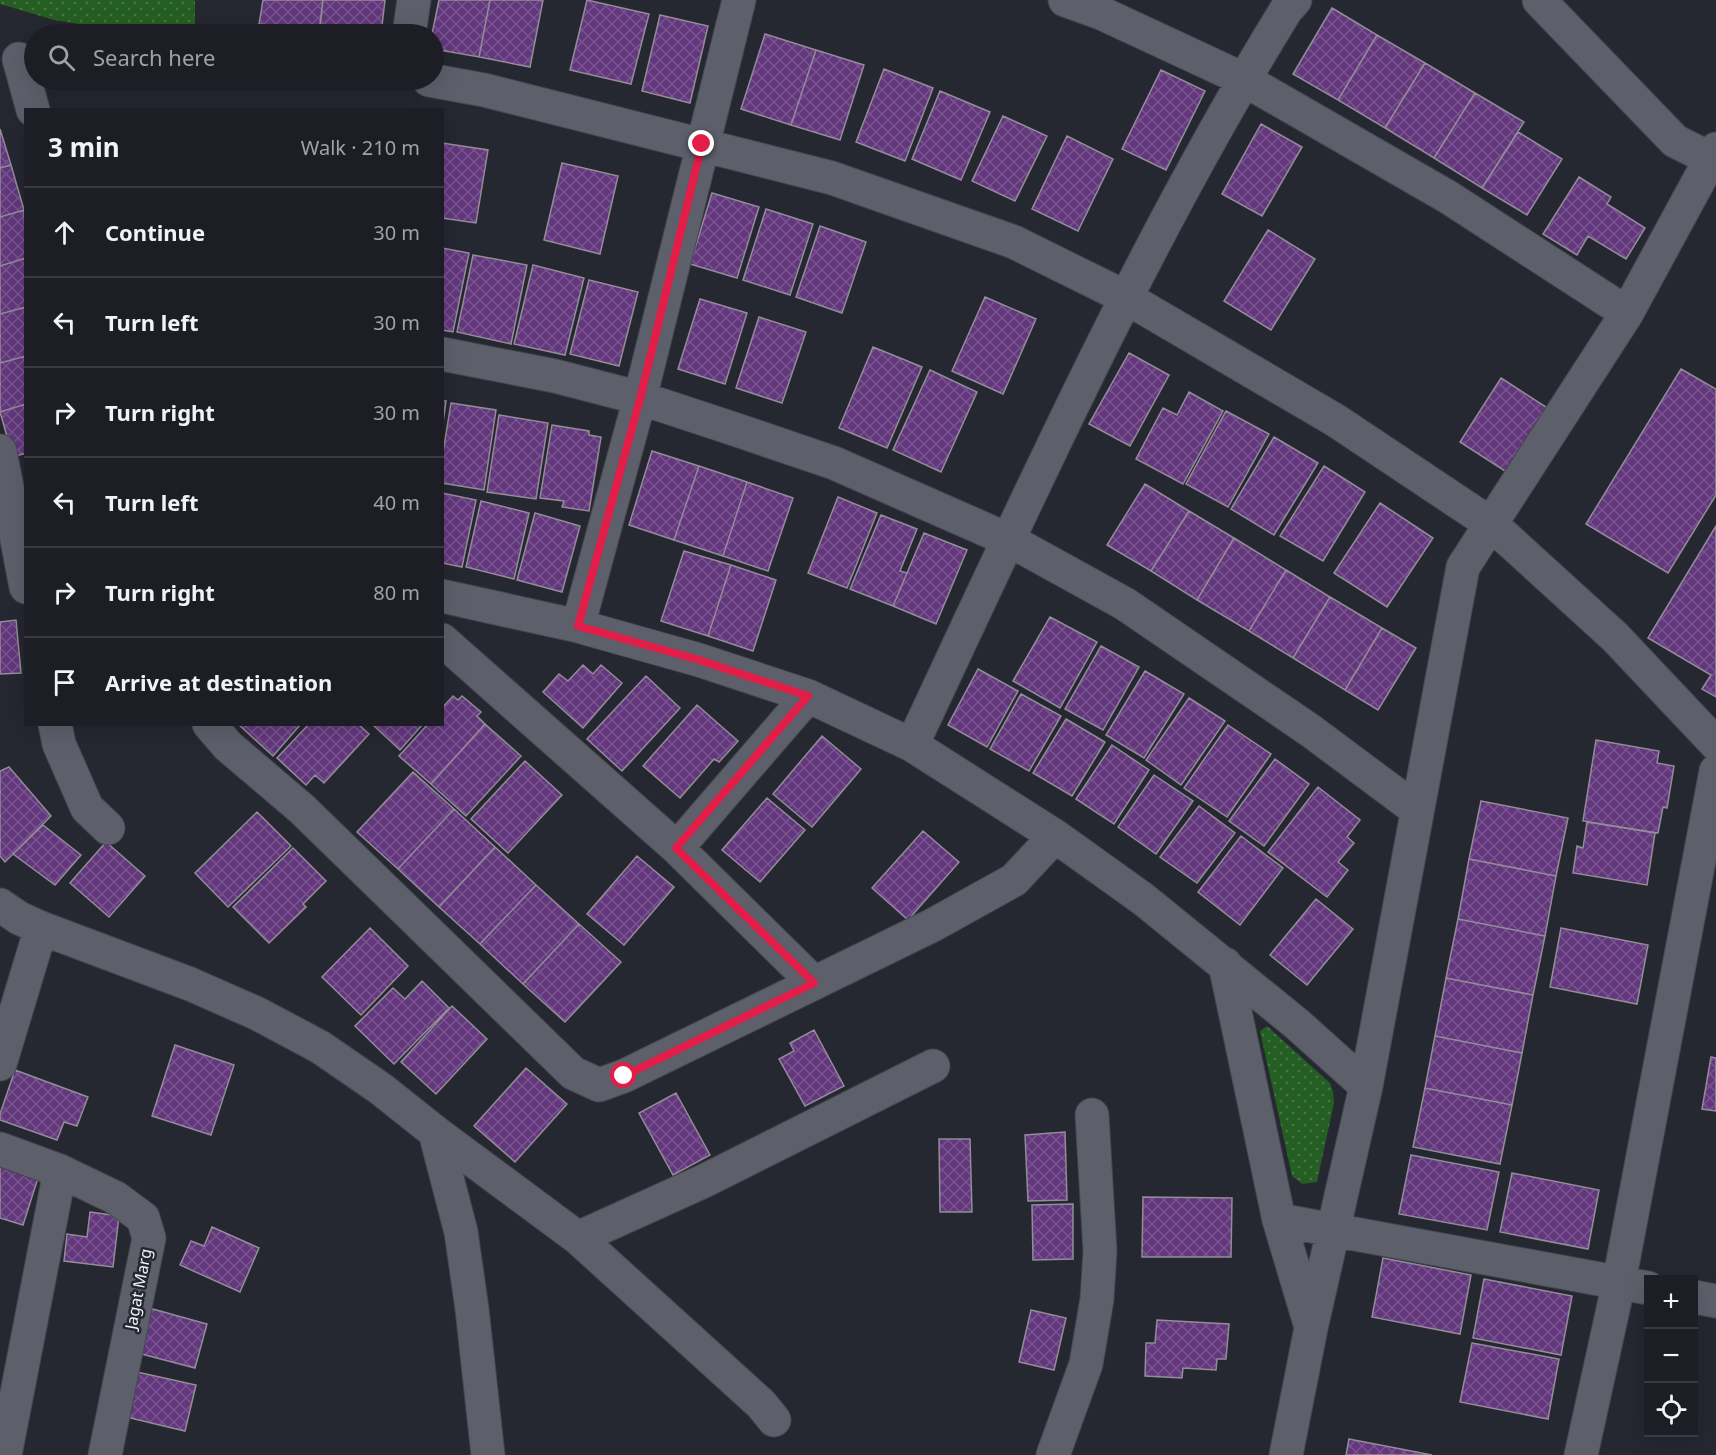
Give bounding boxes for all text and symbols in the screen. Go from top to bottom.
search box [24,24,444,90]
icon: search [45,41,78,74]
text: Search here [93,42,215,72]
text: 3 min [48,129,120,165]
route end [688,130,714,156]
text: Walk · 210 m [301,134,420,161]
icon: ahead [48,216,81,249]
text: Continue [105,217,205,247]
text: 30 m [373,219,420,246]
icon: left [48,306,81,339]
text: Turn left [105,307,199,337]
text: 30 m [373,309,420,336]
icon: right [48,396,81,429]
text: Turn right [105,397,215,427]
text: 30 m [373,399,420,426]
icon: left [48,486,81,519]
text: Turn left [105,487,199,517]
text: 40 m [373,489,420,516]
icon: right [48,576,81,609]
text: Turn right [105,577,215,607]
text: 80 m [373,579,420,606]
icon: arrive [48,666,81,699]
text: Arrive at destination [105,667,332,697]
route start [610,1062,636,1088]
street label: Jagat Marg [119,1247,157,1333]
map controls [1644,1275,1698,1437]
button: + [1644,1275,1698,1329]
button: − [1644,1329,1698,1383]
button: locate [1644,1383,1698,1437]

